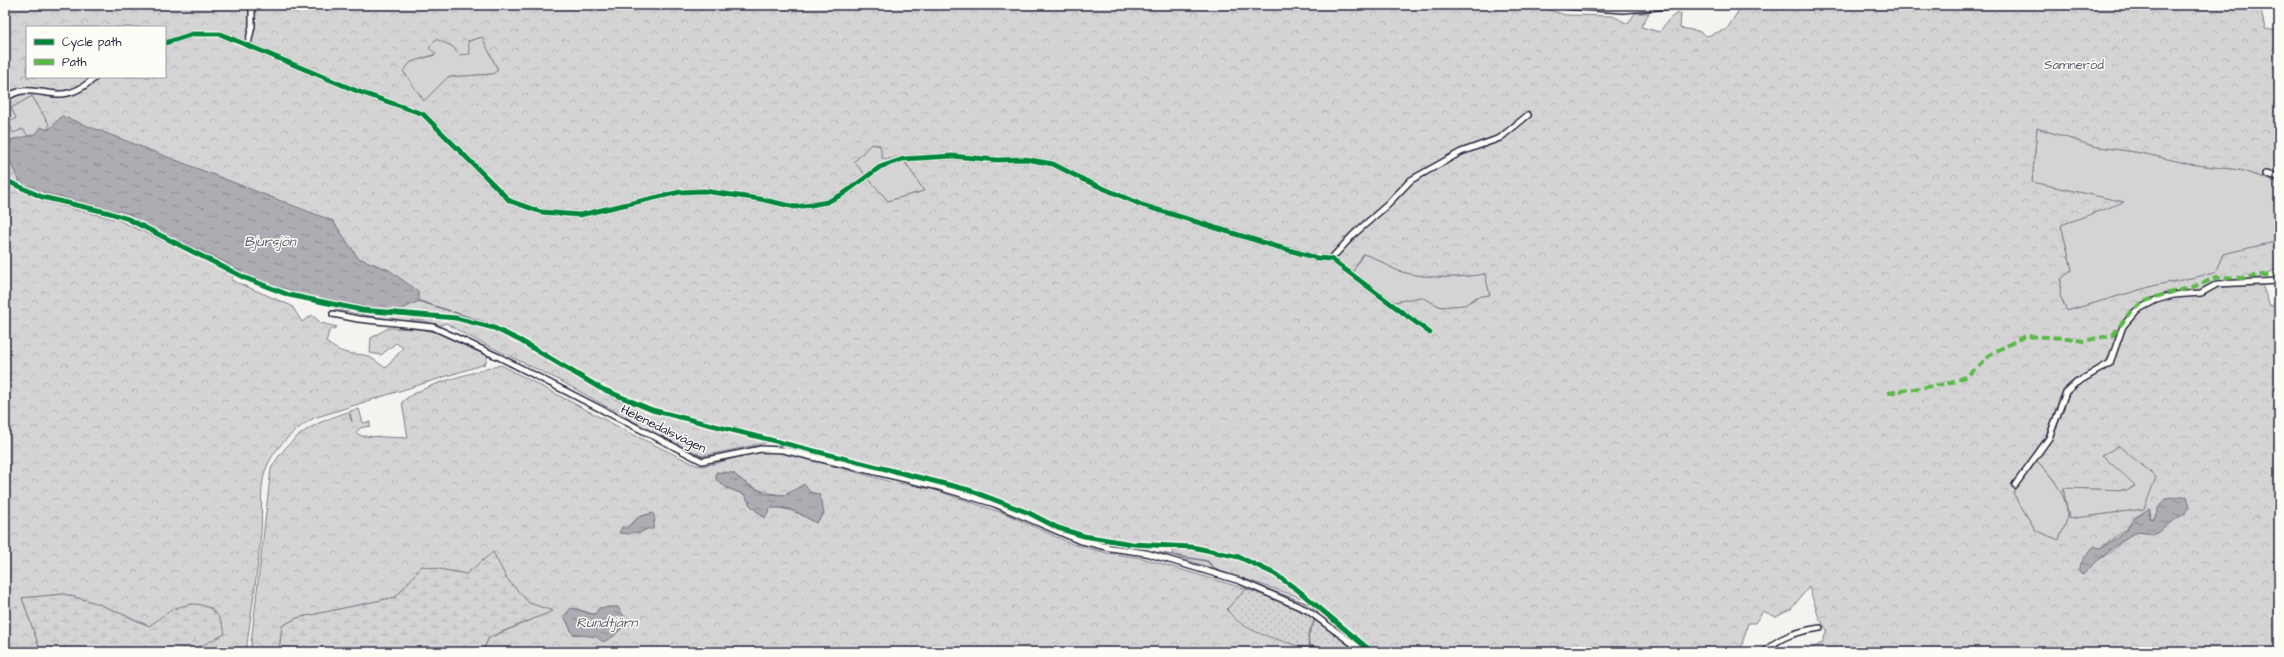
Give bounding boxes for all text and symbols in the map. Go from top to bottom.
legend [26,26,166,78]
text: Cycle path [62,34,121,52]
text: Path [62,54,87,71]
park label: Samneröd [2044,56,2104,74]
water label: Bjursjön [244,232,297,252]
street label: Helenedalsvägen [617,400,710,458]
water label: Rundtjärn [576,613,639,633]

